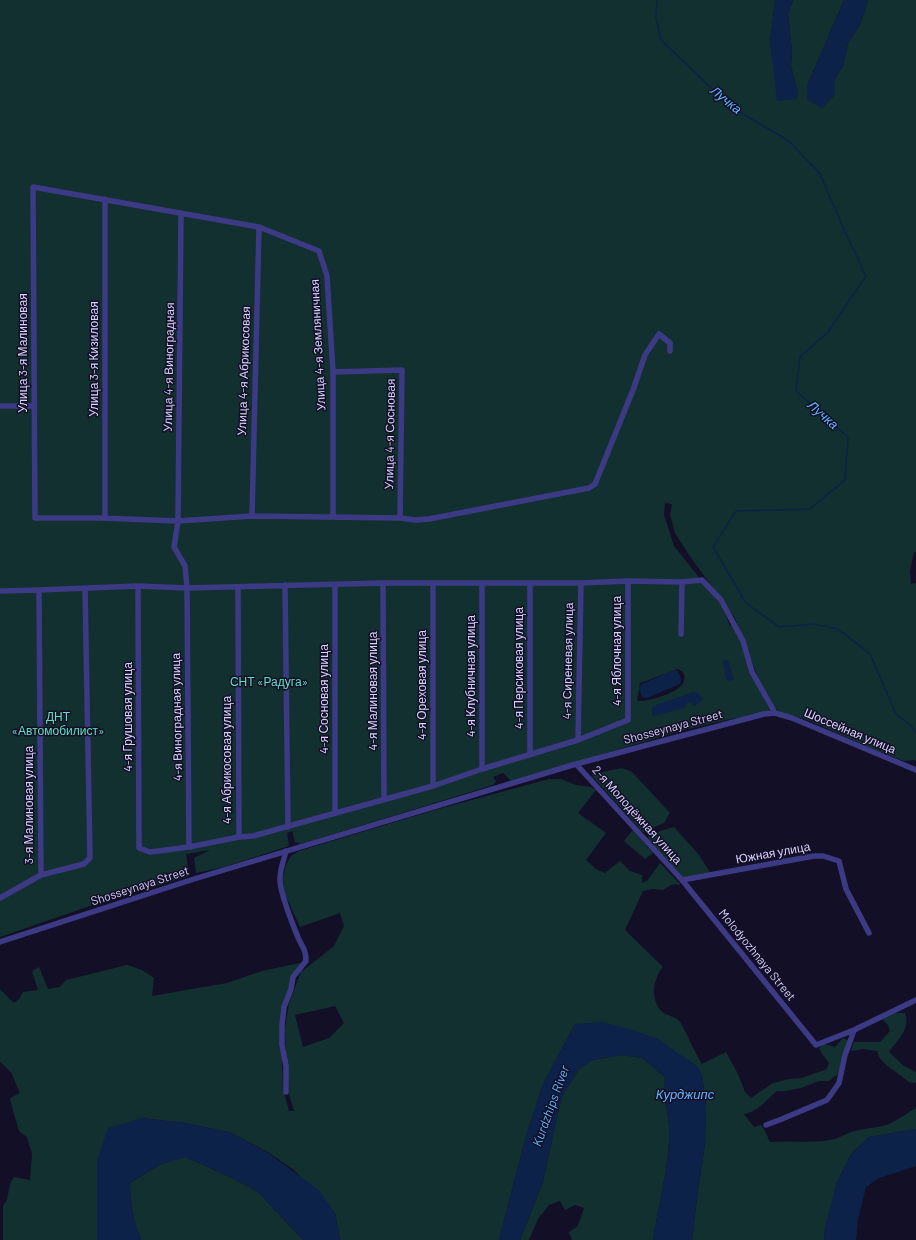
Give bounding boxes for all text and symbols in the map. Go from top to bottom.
water label: Лучка [707,83,745,117]
street label: Улица 4-я Земляничная [307,279,329,411]
street label: Улица 3-я Малиновая [16,293,30,413]
street label: Улица 3-я Кизиловая [87,301,101,417]
street label: Улица 4-я Виноградная [161,302,177,432]
street label: Улица 4-я Абрикосовая [235,306,253,436]
street label: Улица 4-я Сосновая [382,379,398,489]
water label: Лучка [804,397,842,433]
street label: 4-я Яблочная улица [610,596,624,706]
street label: 4-я Сиреневая улица [560,602,576,720]
street label: 4-я Персиковая улица [512,607,526,729]
street label: 4-я Клубничная улица [464,615,478,737]
street label: 4-я Ореховая улица [415,630,429,740]
street label: 4-я Малиновая улица [366,632,380,750]
street label: 4-я Сосновая улица [317,644,331,754]
street label: 4-я Виноградная улица [169,653,185,781]
street label: 4-я Грушовая улица [121,662,135,772]
park label: СНТ «Радуга» [230,675,308,689]
street label: 4-я Абрикосовая улица [220,696,234,824]
street label: Шоссейная улица [802,705,898,757]
street label: Shosseynaya Street [622,707,724,747]
park label: ДНТ «Автомобилист» [12,710,104,738]
street label: 3-я Малиновая улица [22,746,36,864]
street label: 2-я Молодёжная улица [589,763,685,867]
street label: Южная улица [735,839,811,867]
street label: Shosseynaya Street [89,863,191,909]
street label: Molodyozhnaya Street [716,906,798,1004]
water label: Kurdzhips River [529,1063,573,1149]
water label: Курджипс [656,1087,714,1103]

